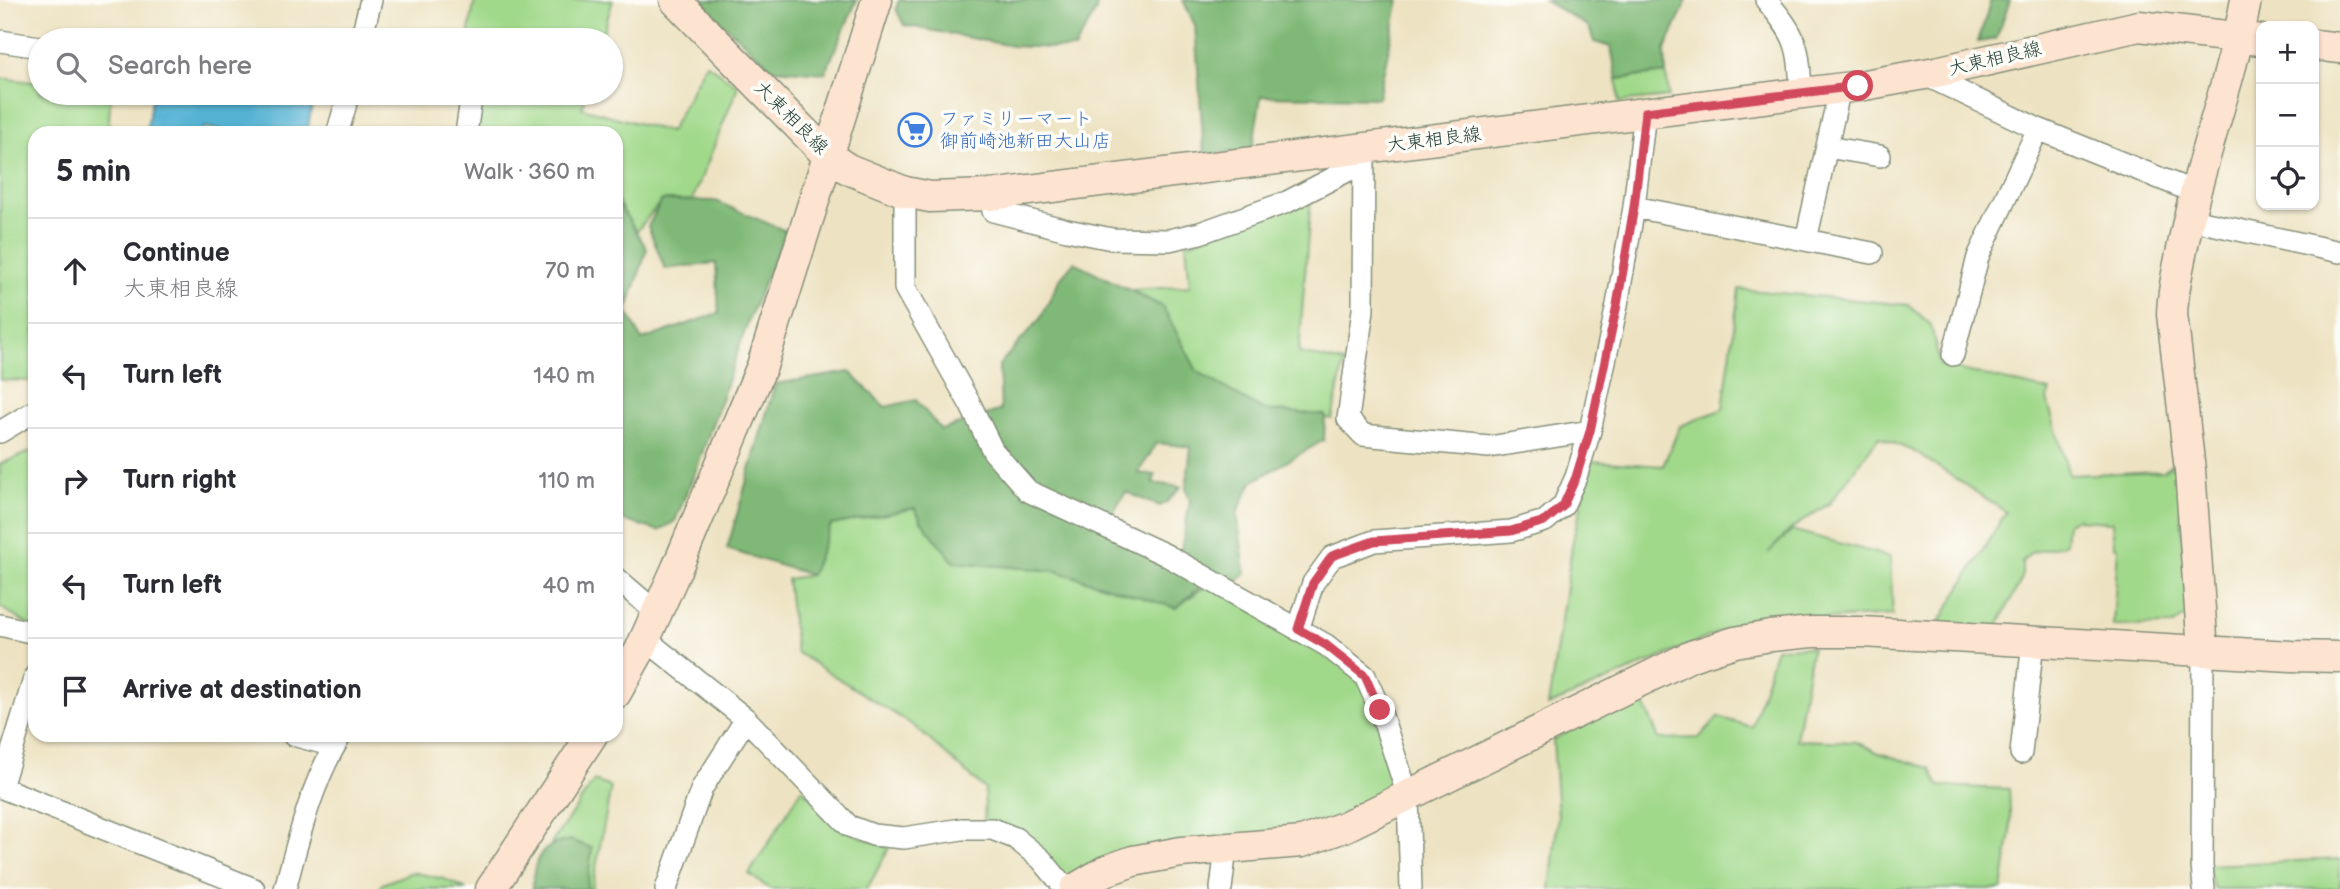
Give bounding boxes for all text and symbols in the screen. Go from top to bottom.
map controls [2256,21,2319,210]
button: + [2256,21,2319,84]
search box [28,28,623,105]
street label: 大東相良線 [1946,37,2044,81]
icon: search [52,48,90,86]
text: Search here [108,51,252,82]
route start [1842,70,1873,101]
street label: 大東相良線 [749,76,833,160]
button: − [2256,84,2319,147]
place label: ファミリーマート 御前崎池新田大山店 [940,108,1111,153]
supermarket icon: ファミリーマート 御前崎池新田大山店 [896,111,934,149]
street label: 大東相良線 [1385,123,1483,157]
button: locate [2256,147,2319,210]
text: 5 min [56,154,131,190]
text: Walk · 360 m [464,158,595,186]
text: Continue [123,238,230,269]
icon: ahead [56,252,94,290]
text: 70 m [545,257,595,285]
text: 大東相良線 [123,275,238,303]
icon: left [56,357,94,395]
text: Turn left [123,360,222,391]
text: 140 m [533,362,595,390]
icon: right [56,462,94,500]
text: Turn right [123,465,236,496]
text: 110 m [538,467,595,495]
icon: left [56,567,94,605]
text: Turn left [123,570,222,601]
text: 40 m [542,572,595,600]
icon: arrive [56,672,94,710]
text: Arrive at destination [123,675,362,706]
route end [1364,694,1395,725]

